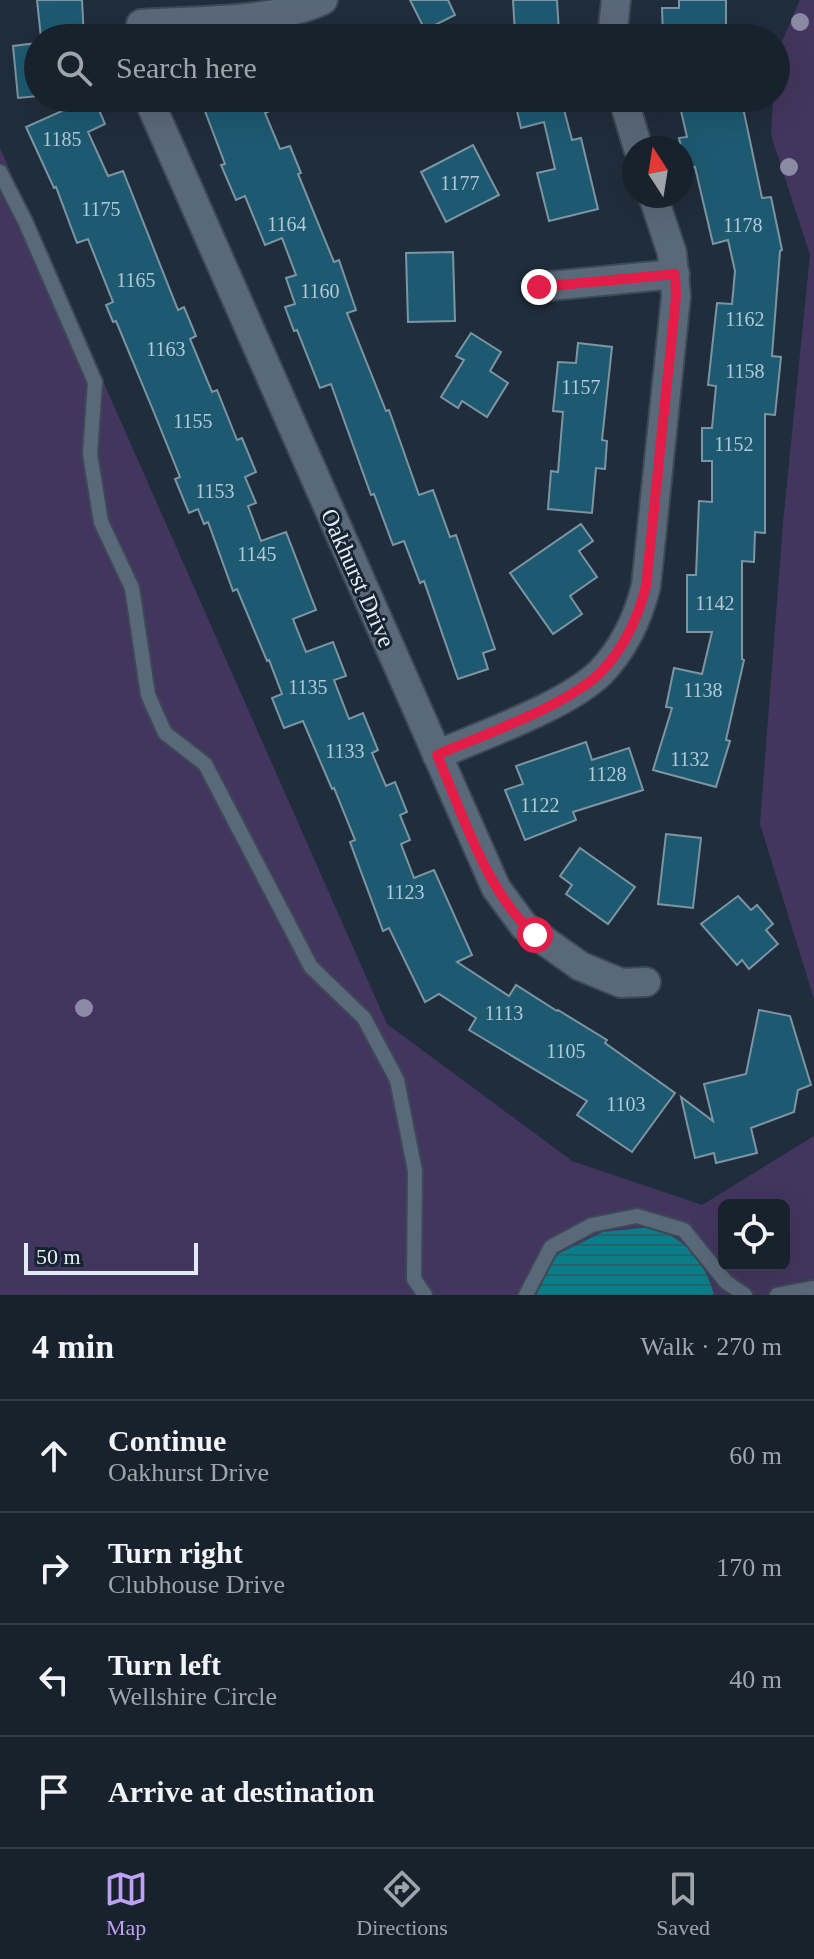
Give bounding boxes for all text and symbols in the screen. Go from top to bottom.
search box [24,24,790,112]
icon: search [52,46,96,90]
text: Search here [116,51,257,84]
house number: 1185 [42,128,82,150]
north arrow [622,136,694,208]
house number: 1177 [440,172,480,194]
house number: 1175 [81,198,121,220]
house number: 1164 [267,213,307,235]
house number: 1178 [723,214,763,236]
house number: 1165 [116,269,156,291]
route end [521,269,557,305]
house number: 1160 [300,280,340,302]
house number: 1162 [725,308,765,330]
house number: 1163 [146,338,186,360]
house number: 1158 [725,360,765,382]
house number: 1157 [561,376,601,398]
house number: 1155 [173,410,213,432]
house number: 1152 [714,433,754,455]
house number: 1153 [195,480,235,502]
street label: Oakhurst Drive [316,505,400,651]
house number: 1145 [237,543,277,565]
house number: 1142 [695,592,735,614]
house number: 1135 [288,676,328,698]
house number: 1138 [683,679,723,701]
house number: 1133 [325,740,365,762]
house number: 1132 [670,748,710,770]
house number: 1128 [587,763,627,785]
house number: 1122 [520,794,560,816]
house number: 1123 [385,881,425,903]
route start [517,917,553,953]
house number: 1113 [485,1002,523,1024]
house number: 1105 [546,1040,586,1062]
house number: 1103 [606,1093,646,1115]
map controls [718,1199,790,1271]
button: locate [718,1199,790,1271]
scale bar [24,1239,198,1275]
text: 50 m [36,1244,81,1269]
text: 4 min [32,1328,114,1365]
text: Walk · 270 m [640,1332,782,1361]
text: Continue [108,1424,226,1457]
icon: ahead [32,1434,76,1478]
text: 60 m [729,1441,782,1470]
text: Oakhurst Drive [108,1458,269,1487]
text: Turn right [108,1536,243,1569]
icon: right [32,1546,76,1590]
text: 170 m [716,1553,782,1582]
text: Clubhouse Drive [108,1570,285,1599]
text: Turn left [108,1648,221,1681]
icon: left [32,1658,76,1702]
text: 40 m [729,1665,782,1694]
text: Wellshire Circle [108,1682,277,1711]
icon: arrive [32,1770,76,1814]
text: Arrive at destination [108,1775,375,1808]
tab: Map [104,1867,148,1941]
tab: Directions [356,1867,448,1941]
tab: Saved [656,1867,710,1941]

